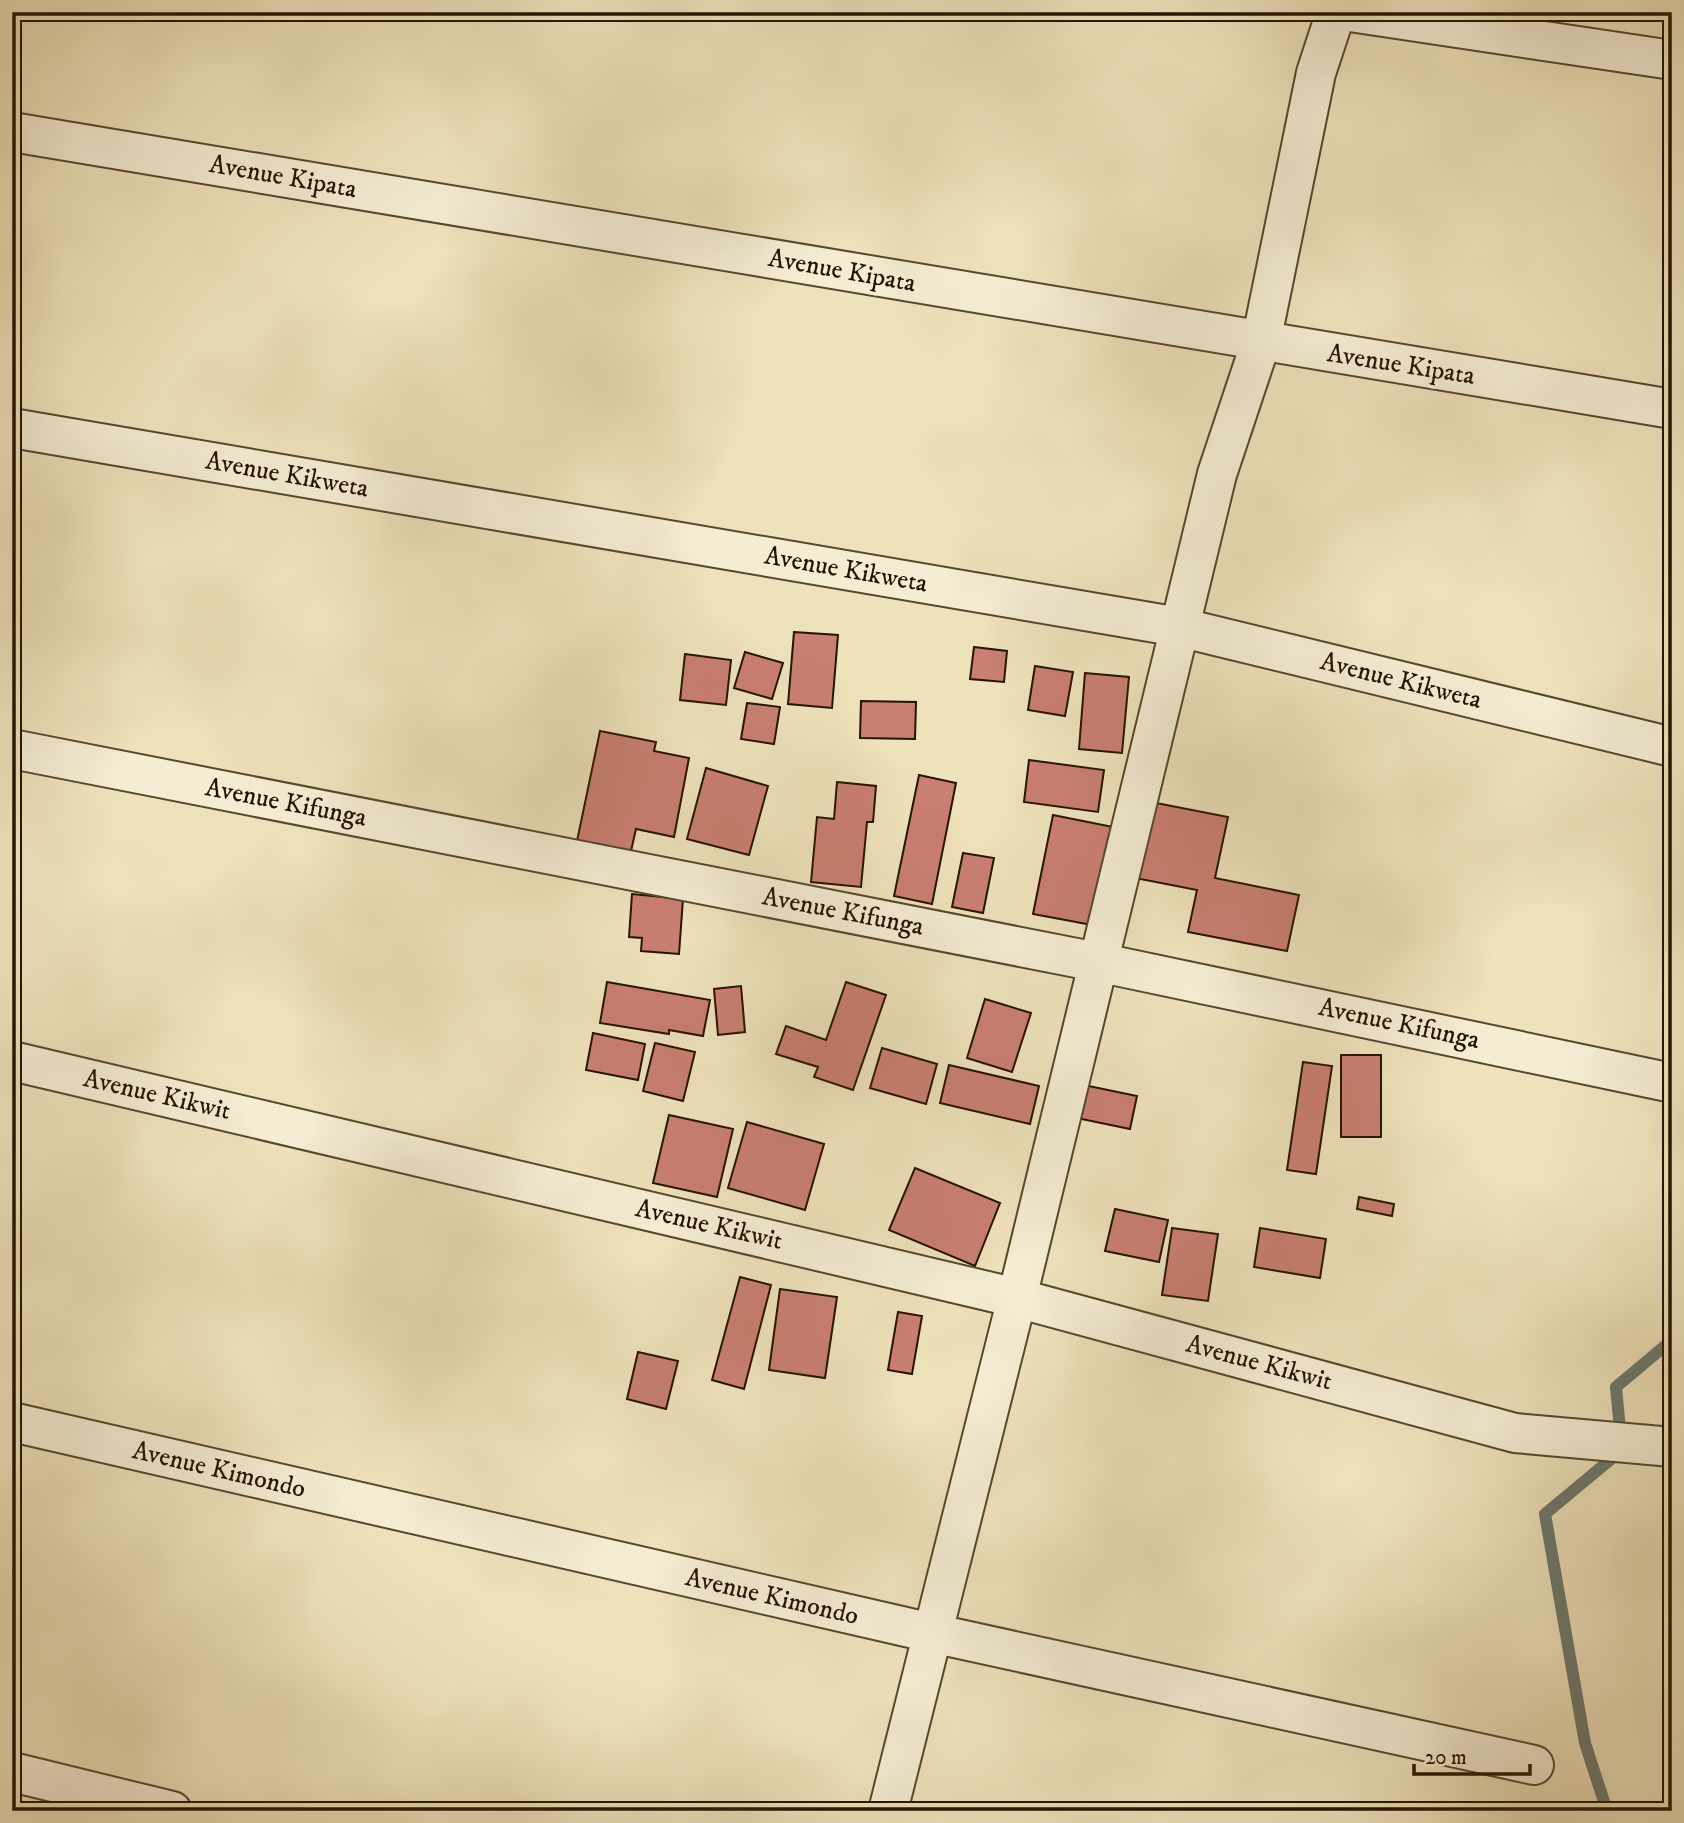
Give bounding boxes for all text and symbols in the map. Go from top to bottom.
street label: Avenue Kipata [207,148,359,206]
street label: Avenue Kipata [766,242,918,300]
street label: Avenue Kipata [1325,337,1477,393]
street label: Avenue Kikweta [203,444,371,506]
street label: Avenue Kikweta [762,539,930,601]
street label: Avenue Kikweta [1317,645,1485,717]
street label: Avenue Kifunga [203,771,369,835]
street label: Avenue Kifunga [760,880,926,944]
street label: Avenue Kifunga [1316,991,1482,1057]
street label: Avenue Kikwit [80,1062,234,1128]
street label: Avenue Kikwit [632,1192,786,1258]
street label: Avenue Kikwit [1182,1328,1336,1398]
street label: Avenue Kimondo [129,1434,309,1506]
street label: Avenue Kimondo [682,1561,862,1633]
scale bar [1414,1732,1530,1776]
text: 20 m [1425,1745,1467,1771]

